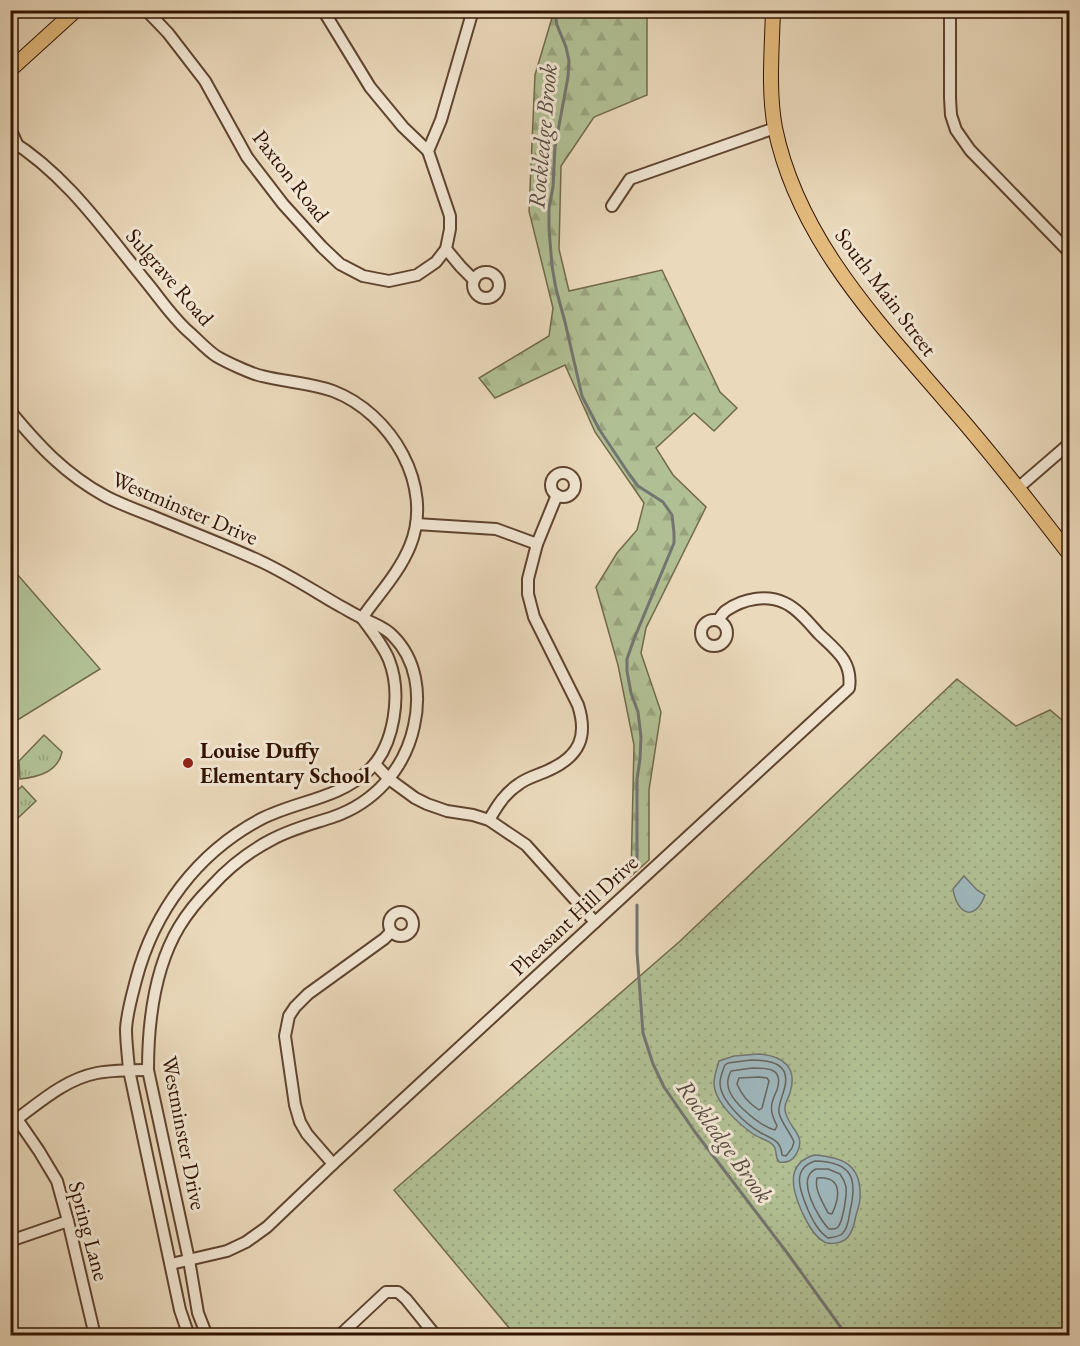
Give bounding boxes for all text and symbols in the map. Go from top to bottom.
water label: Rockledge Brook [520,62,564,210]
street label: Paxton Road [246,124,337,229]
street label: Sulgrave Road [120,222,221,333]
street label: South Main Street [828,222,944,362]
street label: Westminster Drive [108,464,263,552]
place label: Louise Duffy Elementary School [200,736,370,790]
marker: Louise Duffy Elementary School [181,756,195,770]
street label: Pheasant Hill Drive [504,848,644,982]
street label: Westminster Drive [155,1054,213,1213]
water label: Rockledge Brook [670,1073,780,1209]
street label: Spring Lane [62,1178,116,1284]

